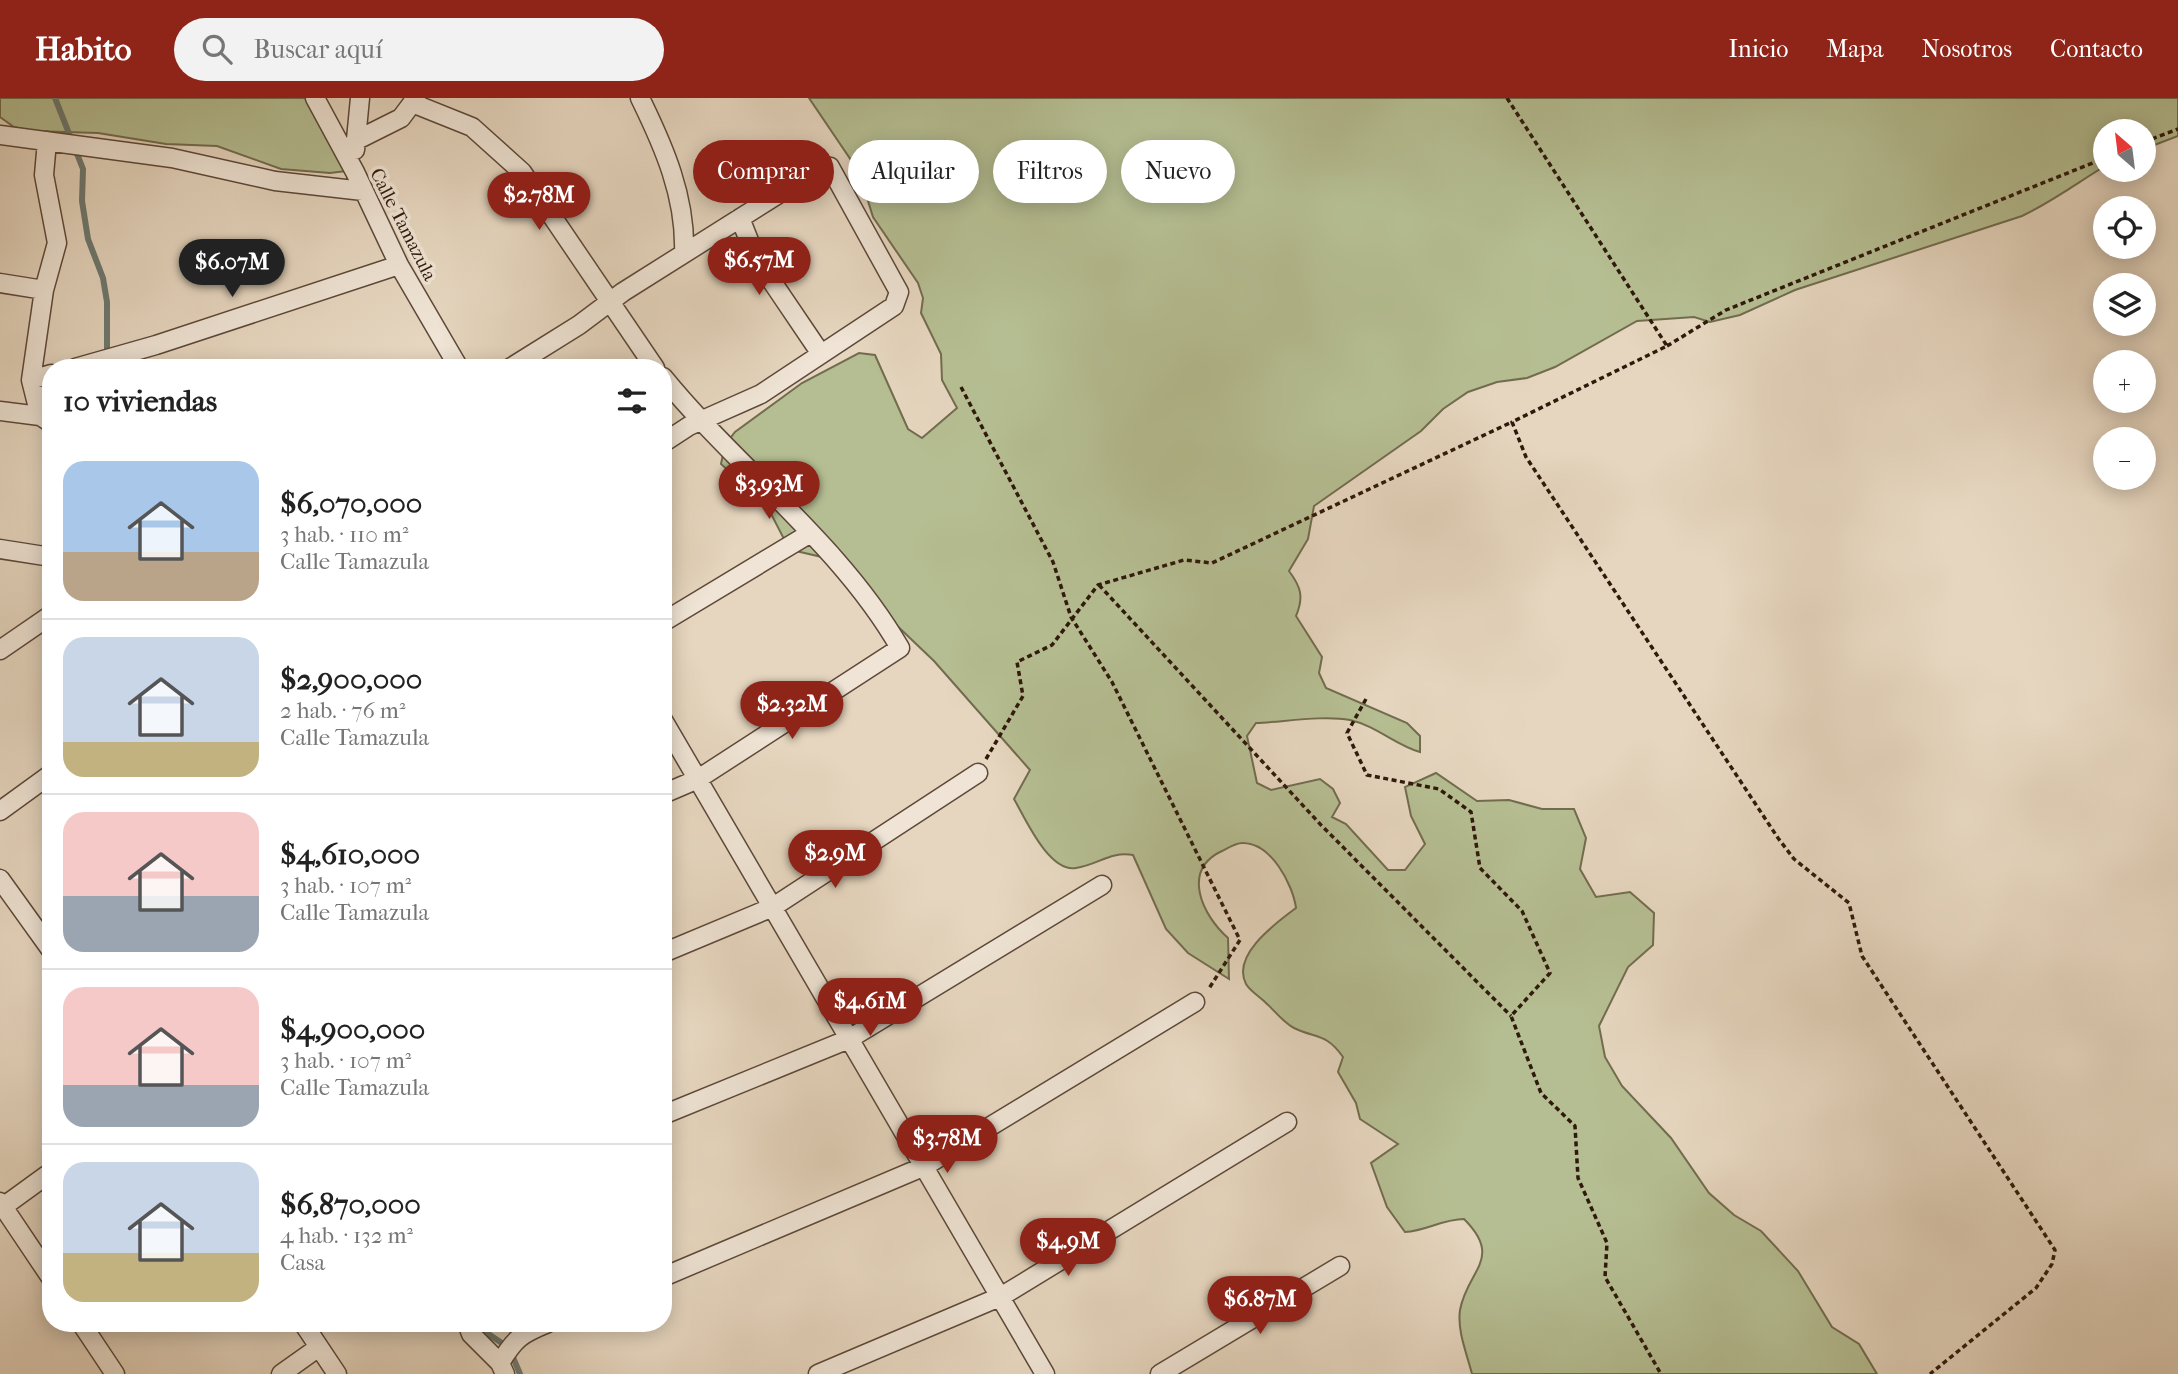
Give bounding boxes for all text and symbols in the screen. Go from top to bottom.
search box [174,18,664,81]
text: Habito [35,30,132,69]
icon: search [198,30,236,68]
text: Buscar aquí [254,34,383,65]
text: Inicio [1728,35,1788,63]
text: Mapa [1826,35,1884,63]
text: Nosotros [1922,35,2012,63]
text: Contacto [2050,35,2143,63]
north arrow [2093,119,2156,182]
map controls [2093,119,2156,490]
chip: Comprar [693,140,834,203]
chip: Alquilar [848,140,979,203]
chip: Filtros [993,140,1107,203]
chip: Nuevo [1121,140,1235,203]
street label: Calle Tamazula [365,165,441,285]
pin: $2.78M [482,172,596,232]
text: $2.78M [503,181,575,208]
button: locate [2093,196,2156,259]
pin: $6.57M [702,238,816,297]
pin: $6.07M [175,240,289,299]
text: $6.57M [724,246,794,273]
text: $6.07M [195,248,269,275]
button: layers [2093,273,2156,336]
button: + [2093,350,2156,413]
icon: filters [613,382,651,420]
text: 10 viviendas [63,384,217,419]
button: − [2093,427,2156,490]
pin: $3.93M [712,462,826,521]
text: $3.93M [735,470,803,497]
text: $6,070,000 [280,486,422,521]
icon: home [119,489,203,573]
text: 3 hab. · 110 m² [280,521,408,548]
text: Calle Tamazula [280,548,429,575]
text: $2,900,000 [280,662,422,697]
icon: home [119,665,203,749]
pin: $2.32M [735,682,849,741]
text: $2.32M [756,690,828,717]
text: 2 hab. · 76 m² [280,697,405,724]
text: Calle Tamazula [280,724,429,751]
pin: $2.9M [786,830,884,890]
text: $4,610,000 [280,837,420,872]
text: $2.9M [804,839,866,866]
icon: home [119,840,203,924]
text: 3 hab. · 107 m² [280,872,411,899]
text: Calle Tamazula [280,899,429,926]
pin: $4.61M [813,978,927,1038]
text: $4.61M [834,987,906,1014]
text: $4,900,000 [280,1012,425,1047]
icon: home [119,1015,203,1099]
text: 3 hab. · 107 m² [280,1047,411,1074]
text: Calle Tamazula [280,1074,429,1101]
pin: $3.78M [890,1116,1004,1175]
text: $3.78M [913,1124,981,1151]
text: $6,870,000 [280,1187,421,1222]
icon: home [119,1190,203,1274]
pin: $4.9M [1019,1218,1117,1278]
text: 4 hab. · 132 m² [280,1222,413,1249]
text: $4.9M [1036,1227,1100,1254]
text: Casa [280,1249,325,1276]
pin: $6.87M [1203,1276,1317,1336]
text: $6.87M [1223,1285,1297,1312]

